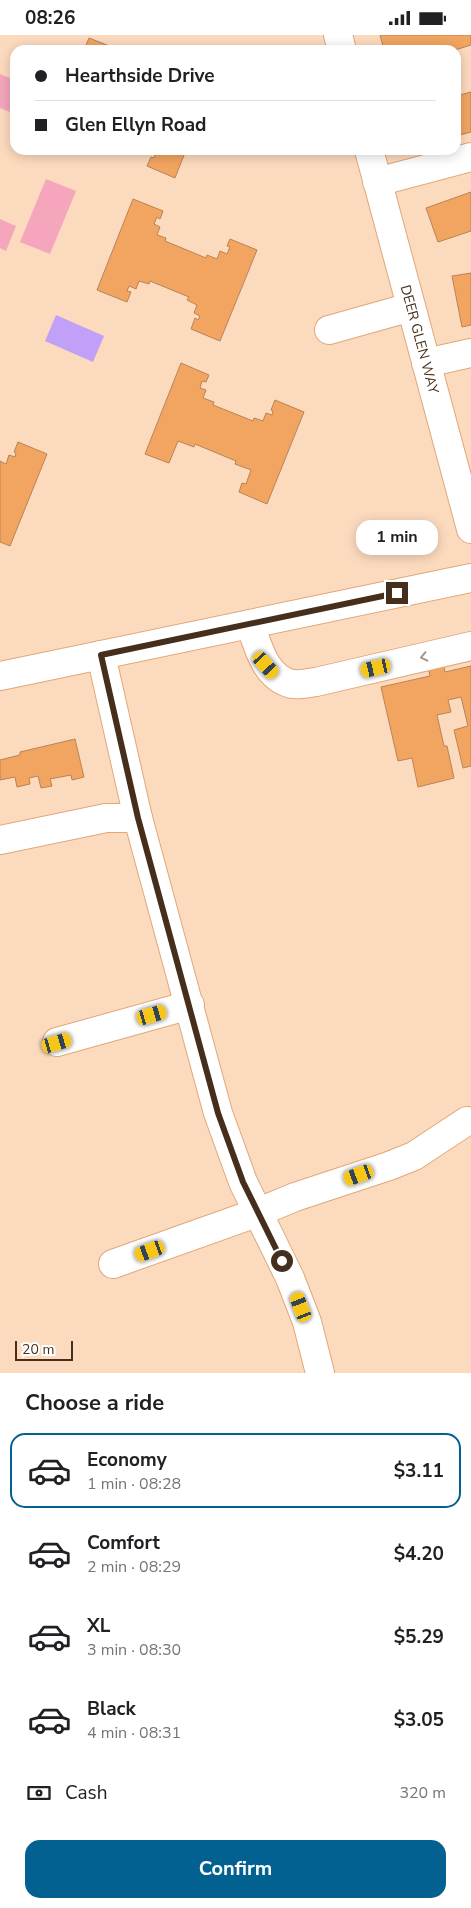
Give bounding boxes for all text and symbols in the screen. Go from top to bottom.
text: 08:26 [25,5,75,31]
text: Hearthside Drive [65,63,215,89]
text: Glen Ellyn Road [65,112,206,138]
street label: DEER GLEN WAY [396,283,443,397]
callout: 1 min [356,521,438,555]
text: 1 min [376,526,418,548]
route end [386,582,408,604]
car [250,649,281,681]
one-way arrow [419,651,428,662]
car [359,657,392,679]
car [135,1004,168,1026]
car [40,1032,73,1054]
car [342,1163,375,1187]
car [133,1239,166,1263]
route start [271,1250,293,1272]
car [288,1290,313,1324]
scale bar [15,1338,72,1361]
text: 20 m [22,1340,54,1359]
text: Choose a ride [25,1388,164,1418]
text: Economy [87,1447,167,1473]
icon: car [27,1448,72,1493]
text: $3.11 [394,1458,444,1484]
text: 1 min · 08:28 [87,1473,181,1495]
text: Comfort [87,1530,160,1556]
icon: car [27,1531,72,1576]
text: $4.20 [394,1541,444,1567]
text: 2 min · 08:29 [87,1556,181,1578]
text: XL [87,1613,110,1639]
icon: car [27,1614,72,1659]
text: $5.29 [394,1624,444,1650]
text: 3 min · 08:30 [87,1639,181,1661]
text: Black [87,1696,136,1722]
icon: car [27,1697,72,1742]
text: $3.05 [394,1707,444,1733]
text: 4 min · 08:31 [87,1722,181,1744]
icon: cash [25,1779,53,1807]
text: Cash [65,1780,107,1806]
text: 320 m [399,1782,446,1804]
button: Confirm [25,1840,446,1898]

